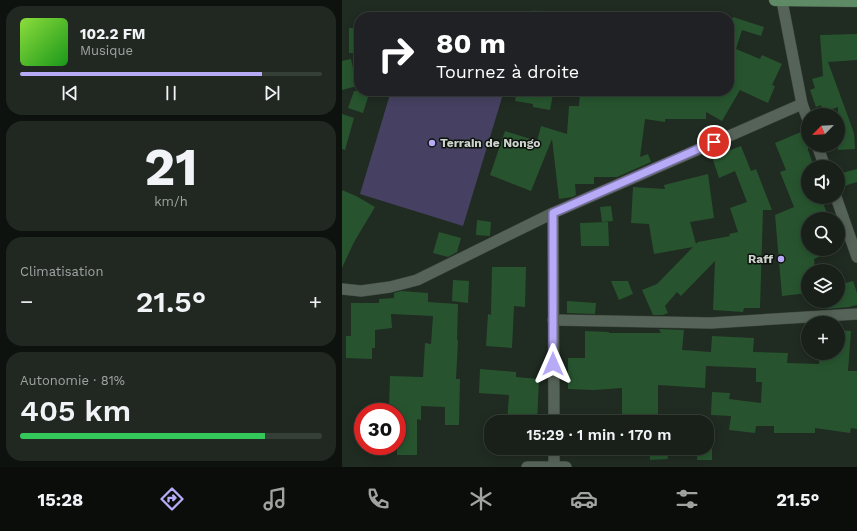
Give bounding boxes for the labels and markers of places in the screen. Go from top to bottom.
pin [697,125,731,159]
place label: Terrain de Nongo [440,136,541,150]
marker: Terrain de Nongo [427,138,437,148]
place label: Raff [748,252,773,266]
marker: Raff [776,254,786,264]

